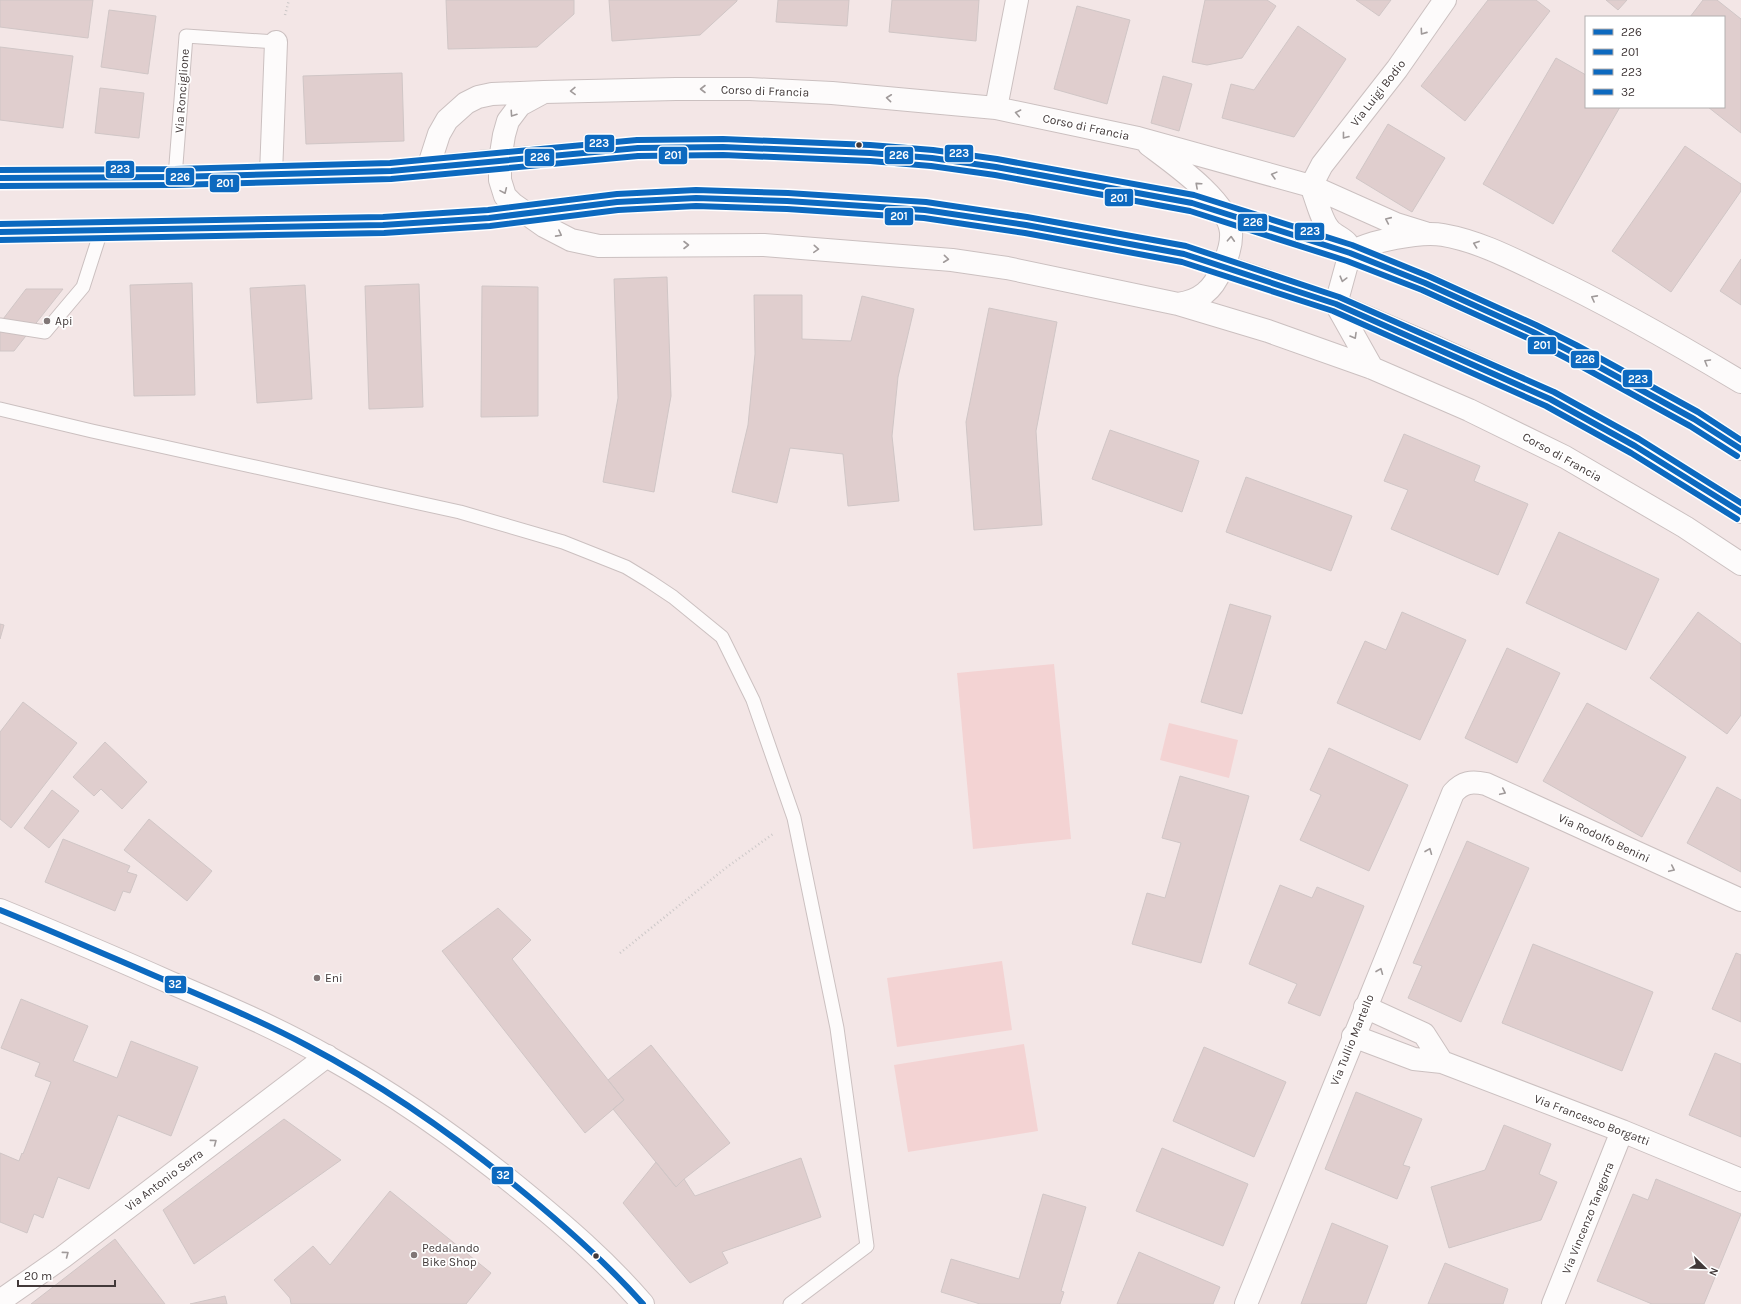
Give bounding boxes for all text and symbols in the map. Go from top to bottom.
legend [1585,16,1725,108]
text: 226 [1621,25,1642,39]
one-way arrow [1420,28,1428,35]
text: 201 [1621,45,1639,59]
street label: Via Ronciglione [172,48,192,134]
street label: Via Luigi Bodio [1348,57,1408,129]
text: 223 [1621,65,1642,79]
street label: Corso di Francia [721,82,809,100]
one-way arrow [700,85,706,93]
text: 32 [1621,85,1635,99]
one-way arrow [570,87,576,95]
one-way arrow [886,93,892,102]
one-way arrow [511,109,518,116]
one-way arrow [1015,109,1021,117]
street label: Corso di Francia [1041,111,1131,143]
one-way arrow [1342,131,1349,138]
line badge: 223 [584,134,615,153]
text: 223 [589,137,609,150]
unlabelled marker [854,140,864,150]
line badge: 223 [944,144,974,163]
line badge: 201 [658,146,688,165]
line badge: 226 [884,146,914,165]
text: 223 [949,147,969,160]
line badge: 226 [524,148,555,167]
text: 201 [664,149,682,162]
text: 226 [889,149,909,162]
text: 226 [530,151,550,164]
line badge: 223 [105,160,135,179]
text: 223 [110,163,130,176]
line badge: 226 [165,167,195,186]
text: 226 [170,171,190,184]
one-way arrow [1271,171,1277,179]
line badge: 201 [209,174,240,193]
text: 201 [216,177,234,190]
one-way arrow [1195,182,1203,189]
one-way arrow [499,187,507,194]
line badge: 201 [1104,188,1134,207]
text: 201 [1110,192,1128,205]
line badge: 201 [884,207,914,226]
text: 201 [890,210,908,223]
line badge: 226 [1237,213,1268,232]
text: 226 [1243,216,1263,229]
one-way arrow [1385,217,1392,225]
line badge: 223 [1294,222,1325,241]
text: 223 [1300,225,1320,238]
one-way arrow [554,229,562,236]
one-way arrow [1226,236,1235,242]
one-way arrow [1472,240,1479,249]
one-way arrow [683,241,689,249]
one-way arrow [813,244,819,253]
one-way arrow [943,255,949,264]
one-way arrow [1339,275,1348,282]
one-way arrow [1591,295,1598,303]
place label: Api [55,314,72,328]
marker: Api [42,316,52,326]
one-way arrow [1350,332,1357,339]
line badge: 201 [1527,336,1557,355]
text: 201 [1533,339,1551,352]
line badge: 226 [1570,350,1600,369]
text: 226 [1575,353,1595,366]
one-way arrow [1704,359,1712,366]
line badge: 223 [1622,369,1653,388]
text: 223 [1628,373,1648,386]
street label: Corso di Francia [1520,429,1604,485]
one-way arrow [1499,787,1507,795]
street label: Via Rodolfo Benini [1556,811,1652,865]
one-way arrow [1424,848,1432,855]
one-way arrow [1669,865,1676,873]
one-way arrow [1375,968,1383,975]
place label: Eni [325,971,343,985]
marker: Eni [312,973,322,983]
line badge: 32 [164,975,187,994]
text: 32 [168,978,182,991]
street label: Via Tullio Martello [1327,992,1377,1088]
street label: Via Francesco Borgatti [1532,1091,1652,1149]
one-way arrow [210,1139,217,1146]
street label: Via Antonio Serra [122,1146,206,1214]
street label: Via Vincenzo Tangorra [1559,1160,1617,1276]
line badge: 32 [491,1166,514,1185]
text: 32 [496,1169,510,1182]
place label: Pedalando Bike Shop [422,1241,479,1269]
north arrow [1685,1248,1725,1288]
marker: Pedalando Bike Shop [409,1250,419,1260]
unlabelled marker [591,1251,601,1261]
one-way arrow [62,1252,69,1259]
scale bar [18,1262,115,1288]
text: N [1706,1266,1721,1278]
text: 20 m [24,1269,52,1283]

